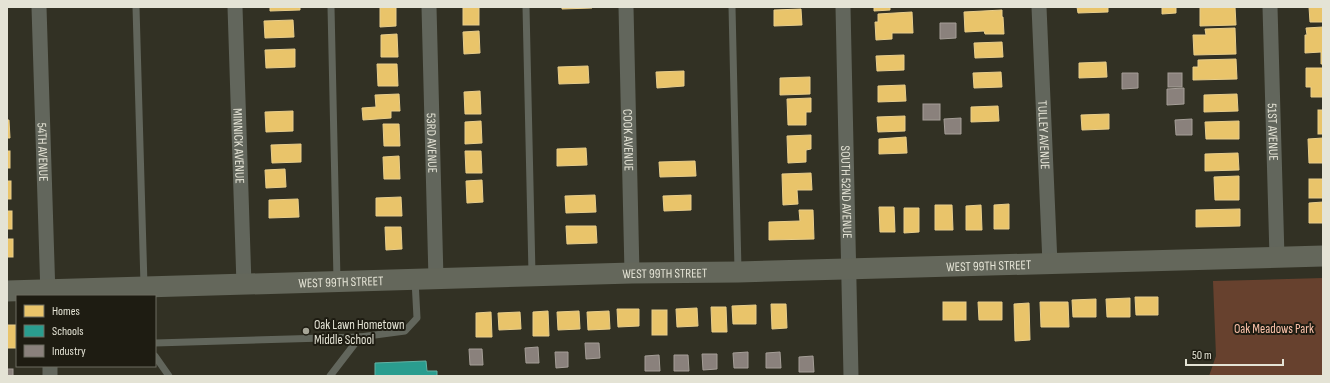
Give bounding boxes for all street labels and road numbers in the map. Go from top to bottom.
street label: TULLEY AVENUE [1034,100,1053,170]
street label: 51ST AVENUE [1264,103,1281,161]
street label: MINNICK AVENUE [229,108,248,184]
street label: COOK AVENUE [619,109,637,171]
street label: 53RD AVENUE [423,113,440,173]
street label: 54TH AVENUE [34,122,51,182]
street label: SOUTH 52ND AVENUE [837,145,855,239]
street label: WEST 99TH STREET [946,257,1031,275]
street label: WEST 99TH STREET [622,265,707,282]
street label: WEST 99TH STREET [298,273,384,292]

